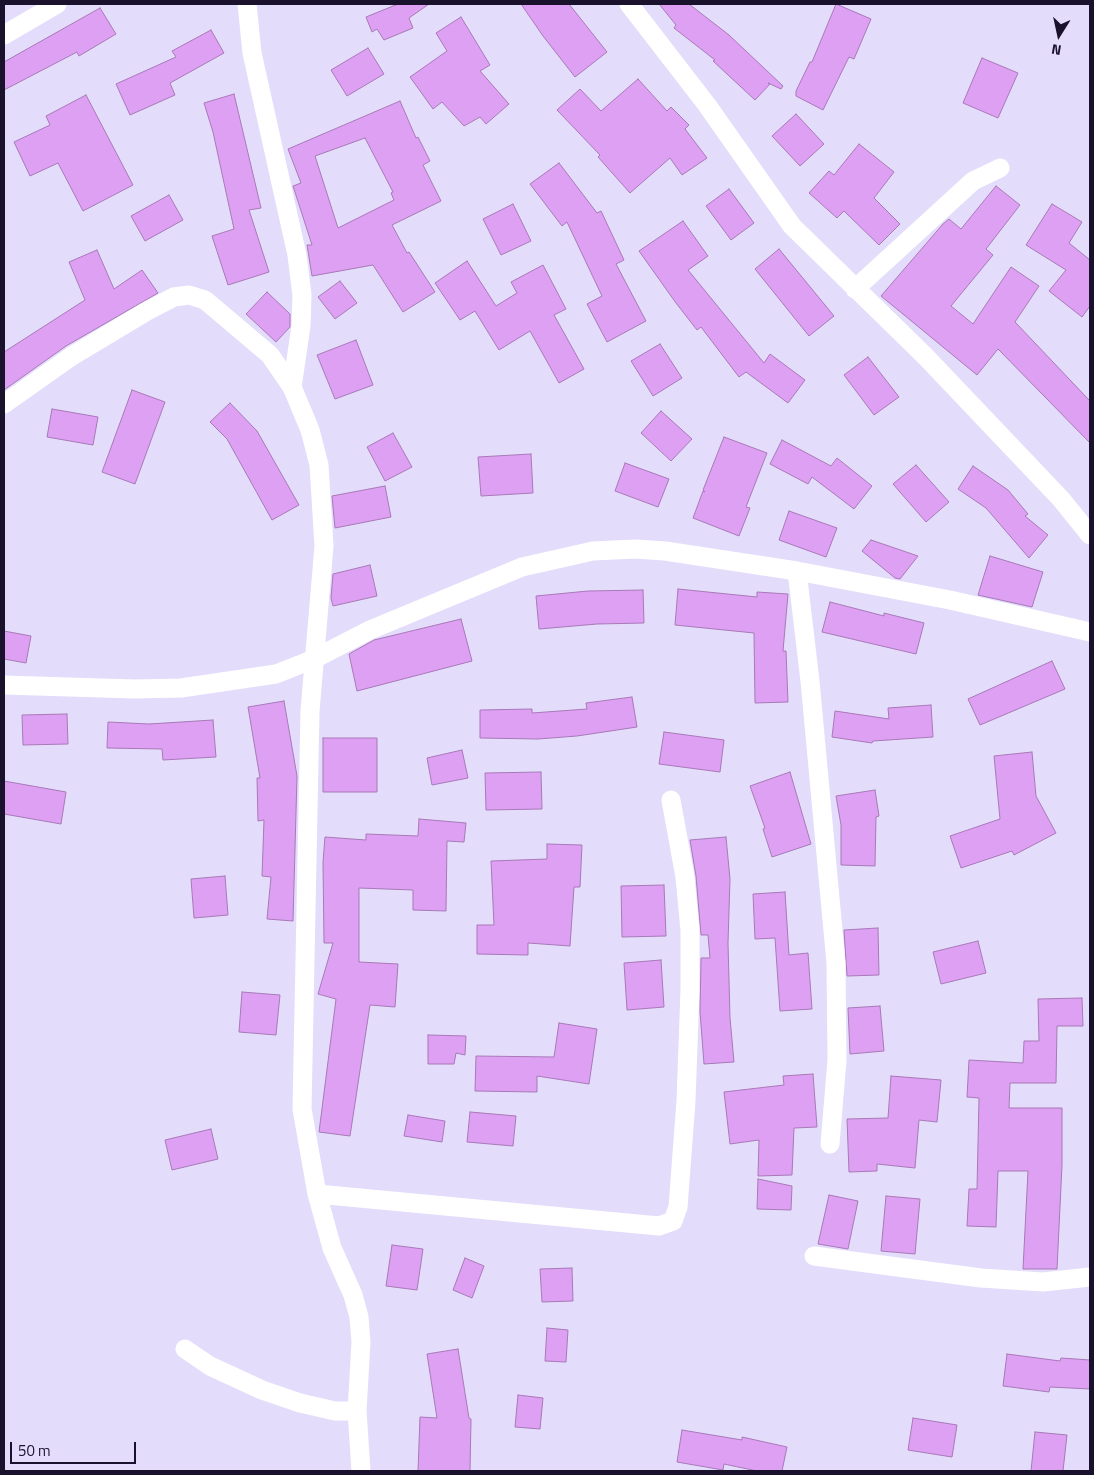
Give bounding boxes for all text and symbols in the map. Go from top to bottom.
north arrow [1034,10,1084,60]
text: N [1050,39,1063,61]
scale bar [12,1432,139,1464]
text: 50 m [18,1439,51,1462]

